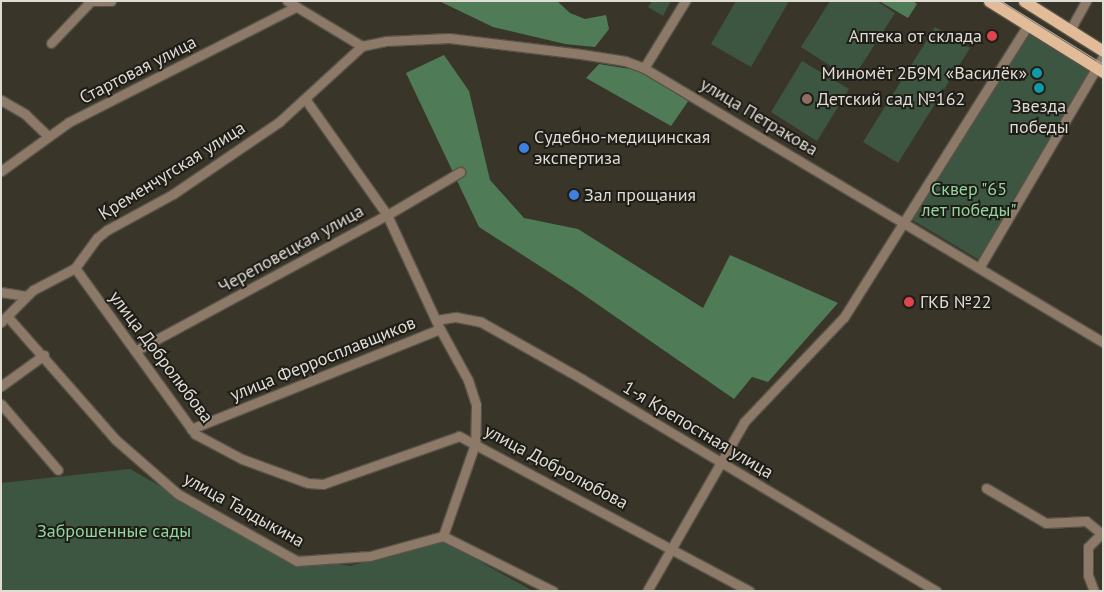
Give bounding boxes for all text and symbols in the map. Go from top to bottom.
place label: Аптека от склада [848,25,982,47]
marker: Аптека от склада [986,30,998,42]
street label: Стартовая улица [76,31,200,109]
place label: Миномёт 2Б9М «Василёк» [821,62,1027,84]
marker: Миномёт 2Б9М «Василёк» [1031,67,1043,79]
street label: улица Петракова [696,73,822,161]
marker: Звезда победы [1033,82,1045,94]
place label: Детский сад №162 [817,88,965,110]
marker: Детский сад №162 [801,93,813,105]
place label: Звезда победы [1009,96,1069,138]
street label: Кременчугская улица [95,117,249,225]
place label: Судебно-медицинская экспертиза [534,127,710,170]
marker: Судебно-медицинская экспертиза [518,142,530,154]
park label: Сквер "65 лет победы" [921,179,1017,222]
place label: Зал прощания [584,184,696,206]
marker: Зал прощания [568,189,580,201]
street label: Череповецкая улица [215,200,367,298]
street label: улица Добролюбова [104,287,218,427]
place label: ГКБ №22 [920,291,992,313]
marker: ГКБ №22 [902,295,916,309]
street label: улица Ферросплавщиков [227,312,419,406]
street label: 1-я Крепостная улица [619,377,777,483]
street label: улица Добролюбова [480,420,632,514]
street label: улица Талдыкина [180,468,308,552]
park label: Заброшенные сады [37,520,191,542]

